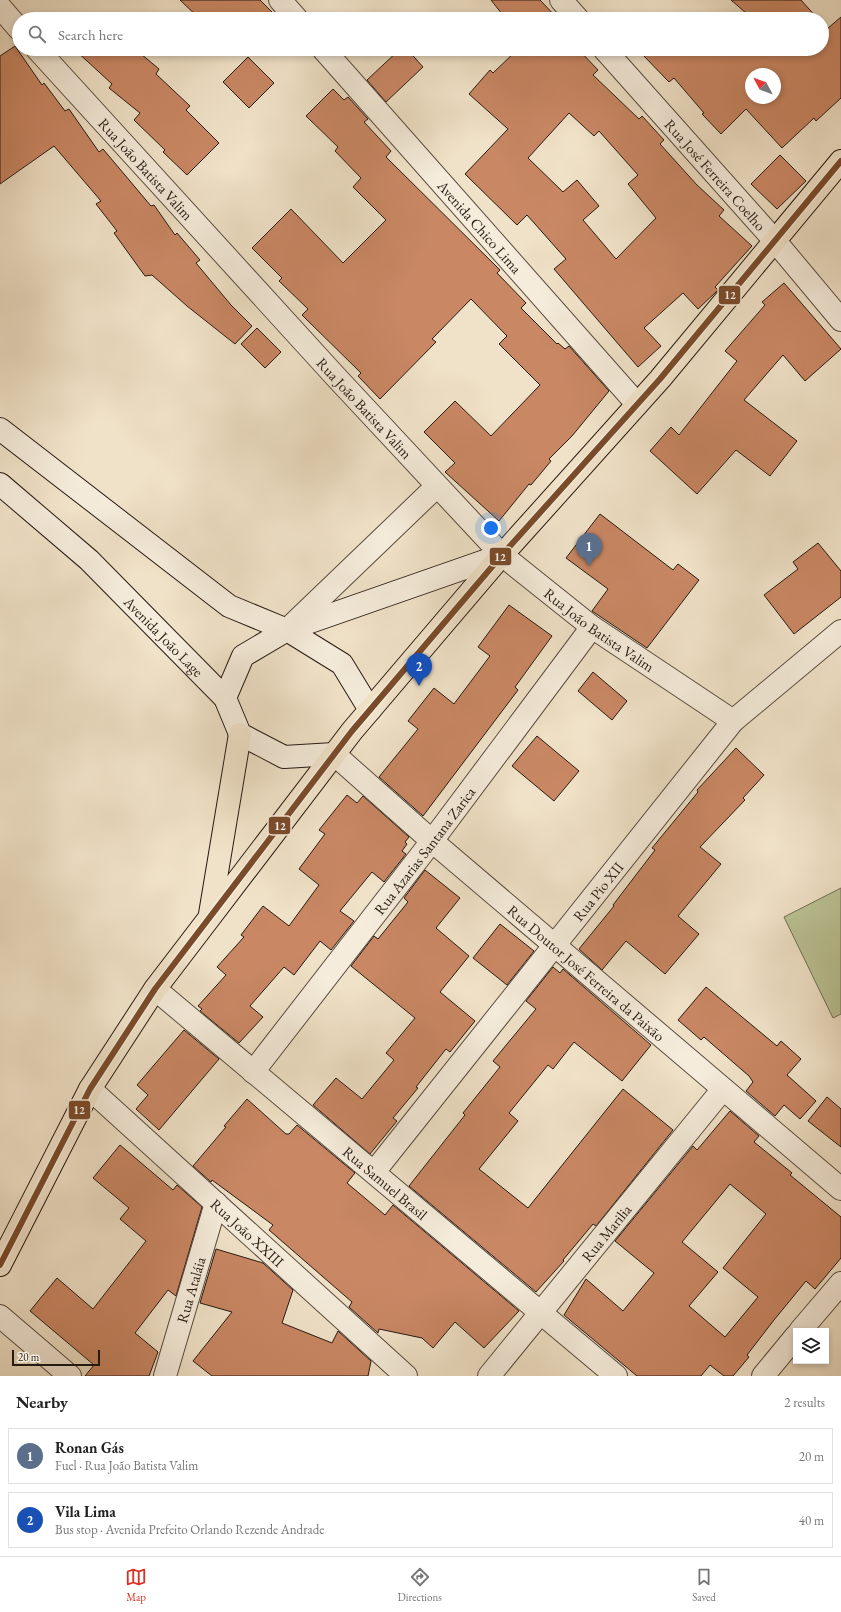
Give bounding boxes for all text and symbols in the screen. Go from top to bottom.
search box [12,12,829,56]
icon: search [26,23,48,45]
text: Search here [58,25,123,44]
north arrow [745,68,781,104]
street label: Rua João Batista Valim [95,114,198,224]
street label: Rua José Ferreira Coelho [661,115,770,234]
street label: Avenida Chico Lima [433,175,526,277]
line badge: 12 [718,285,741,305]
text: 12 [724,288,736,302]
street label: Rua João Batista Valim [313,353,417,463]
your location [481,518,501,538]
pin: 1 [576,533,602,566]
line badge: 12 [489,547,512,566]
text: 12 [494,550,506,564]
street label: Rua João Batista Valim [541,583,659,676]
street label: Avenida João Lage [120,591,208,681]
pin: 2 [406,653,432,686]
street label: Rua Azarias Santana Zarica [369,783,479,918]
line badge: 12 [268,816,291,835]
text: 12 [274,819,286,833]
street label: Rua Pio XII [568,857,627,925]
street label: Rua Doutor José Ferreira da Paixão [504,900,669,1045]
line badge: 12 [68,1100,91,1120]
text: 12 [73,1103,85,1117]
street label: Rua Samuel Brasil [339,1142,432,1224]
street label: Rua João XXIII [207,1194,288,1270]
street label: Rua Marilia [577,1200,635,1265]
street label: Rua Ataláia [172,1254,209,1325]
map controls [793,1328,829,1364]
button: layers [793,1328,829,1364]
scale bar [12,1348,100,1367]
text: 20 m [18,1350,39,1364]
text: Nearby [16,1391,68,1413]
text: 2 results [784,1394,825,1411]
text: Ronan Gás [55,1438,124,1457]
text: 1 [27,1448,33,1465]
text: 20 m [799,1448,824,1465]
text: Fuel · Rua João Batista Valim [55,1457,198,1474]
text: Vila Lima [55,1502,116,1521]
text: 2 [27,1512,33,1529]
text: 40 m [799,1512,824,1529]
text: Bus stop · Avenida Prefeito Orlando Rezende Andrade [55,1521,324,1538]
tab: Map [125,1566,147,1604]
tab: Directions [398,1566,442,1604]
tab: Saved [692,1566,716,1604]

